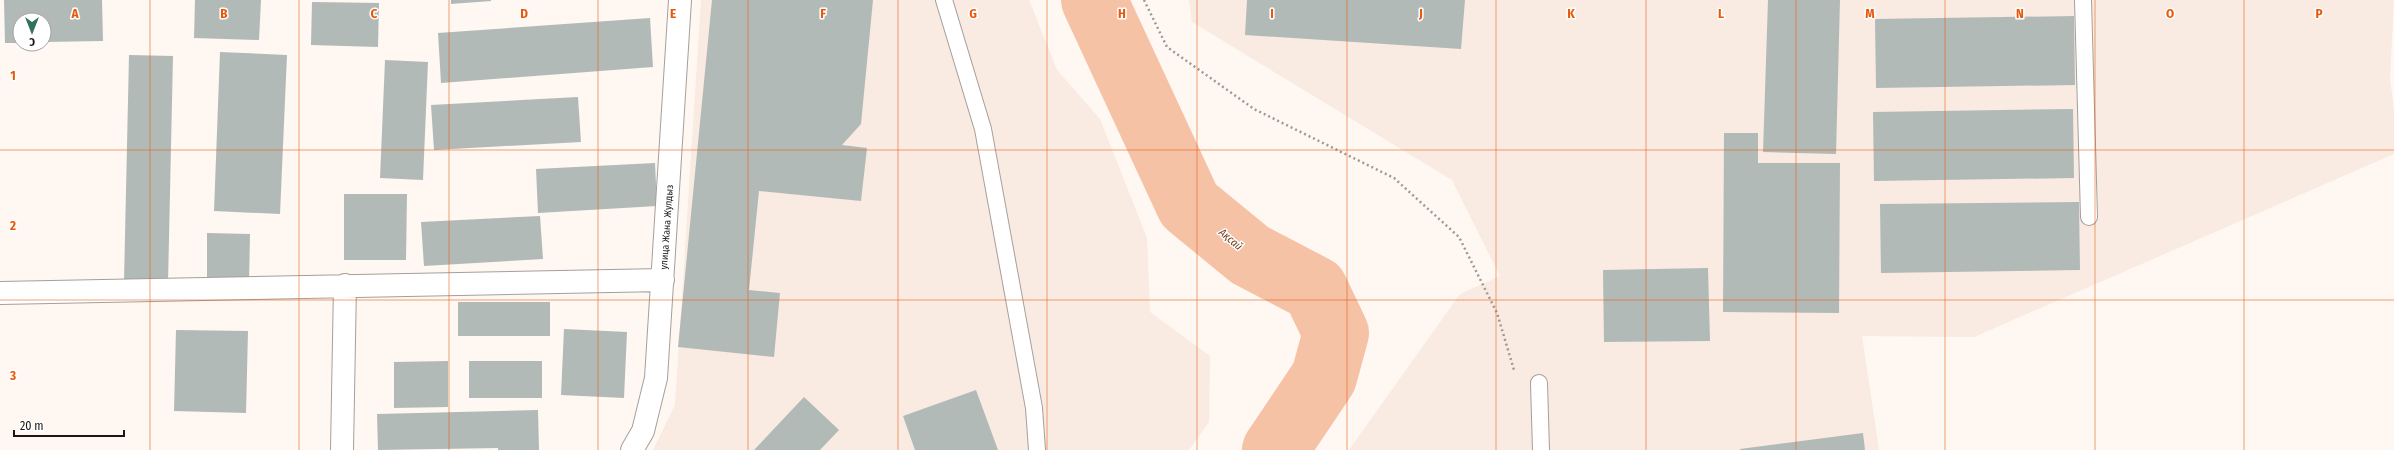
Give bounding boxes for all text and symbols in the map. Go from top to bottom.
text: A [70,6,79,21]
text: B [220,6,228,21]
text: C [371,6,378,21]
text: D [520,6,528,21]
text: E [670,6,676,21]
text: F [820,6,826,21]
text: G [969,6,977,21]
text: H [1118,6,1126,21]
text: I [1270,6,1274,21]
text: J [1418,6,1423,21]
text: K [1567,6,1575,21]
text: L [1718,6,1724,21]
text: M [1865,6,1875,21]
text: N [2016,6,2024,21]
text: O [2166,6,2174,21]
text: P [2315,6,2323,21]
north arrow [12,12,52,52]
text: С [29,35,35,48]
text: 1 [10,68,16,83]
street label: улица Жана Жулдыз [658,184,676,270]
text: 2 [9,218,16,233]
water label: Ақсай [1215,225,1245,253]
text: 3 [9,368,16,383]
scale bar [14,412,124,438]
text: 20 m [20,419,44,433]

